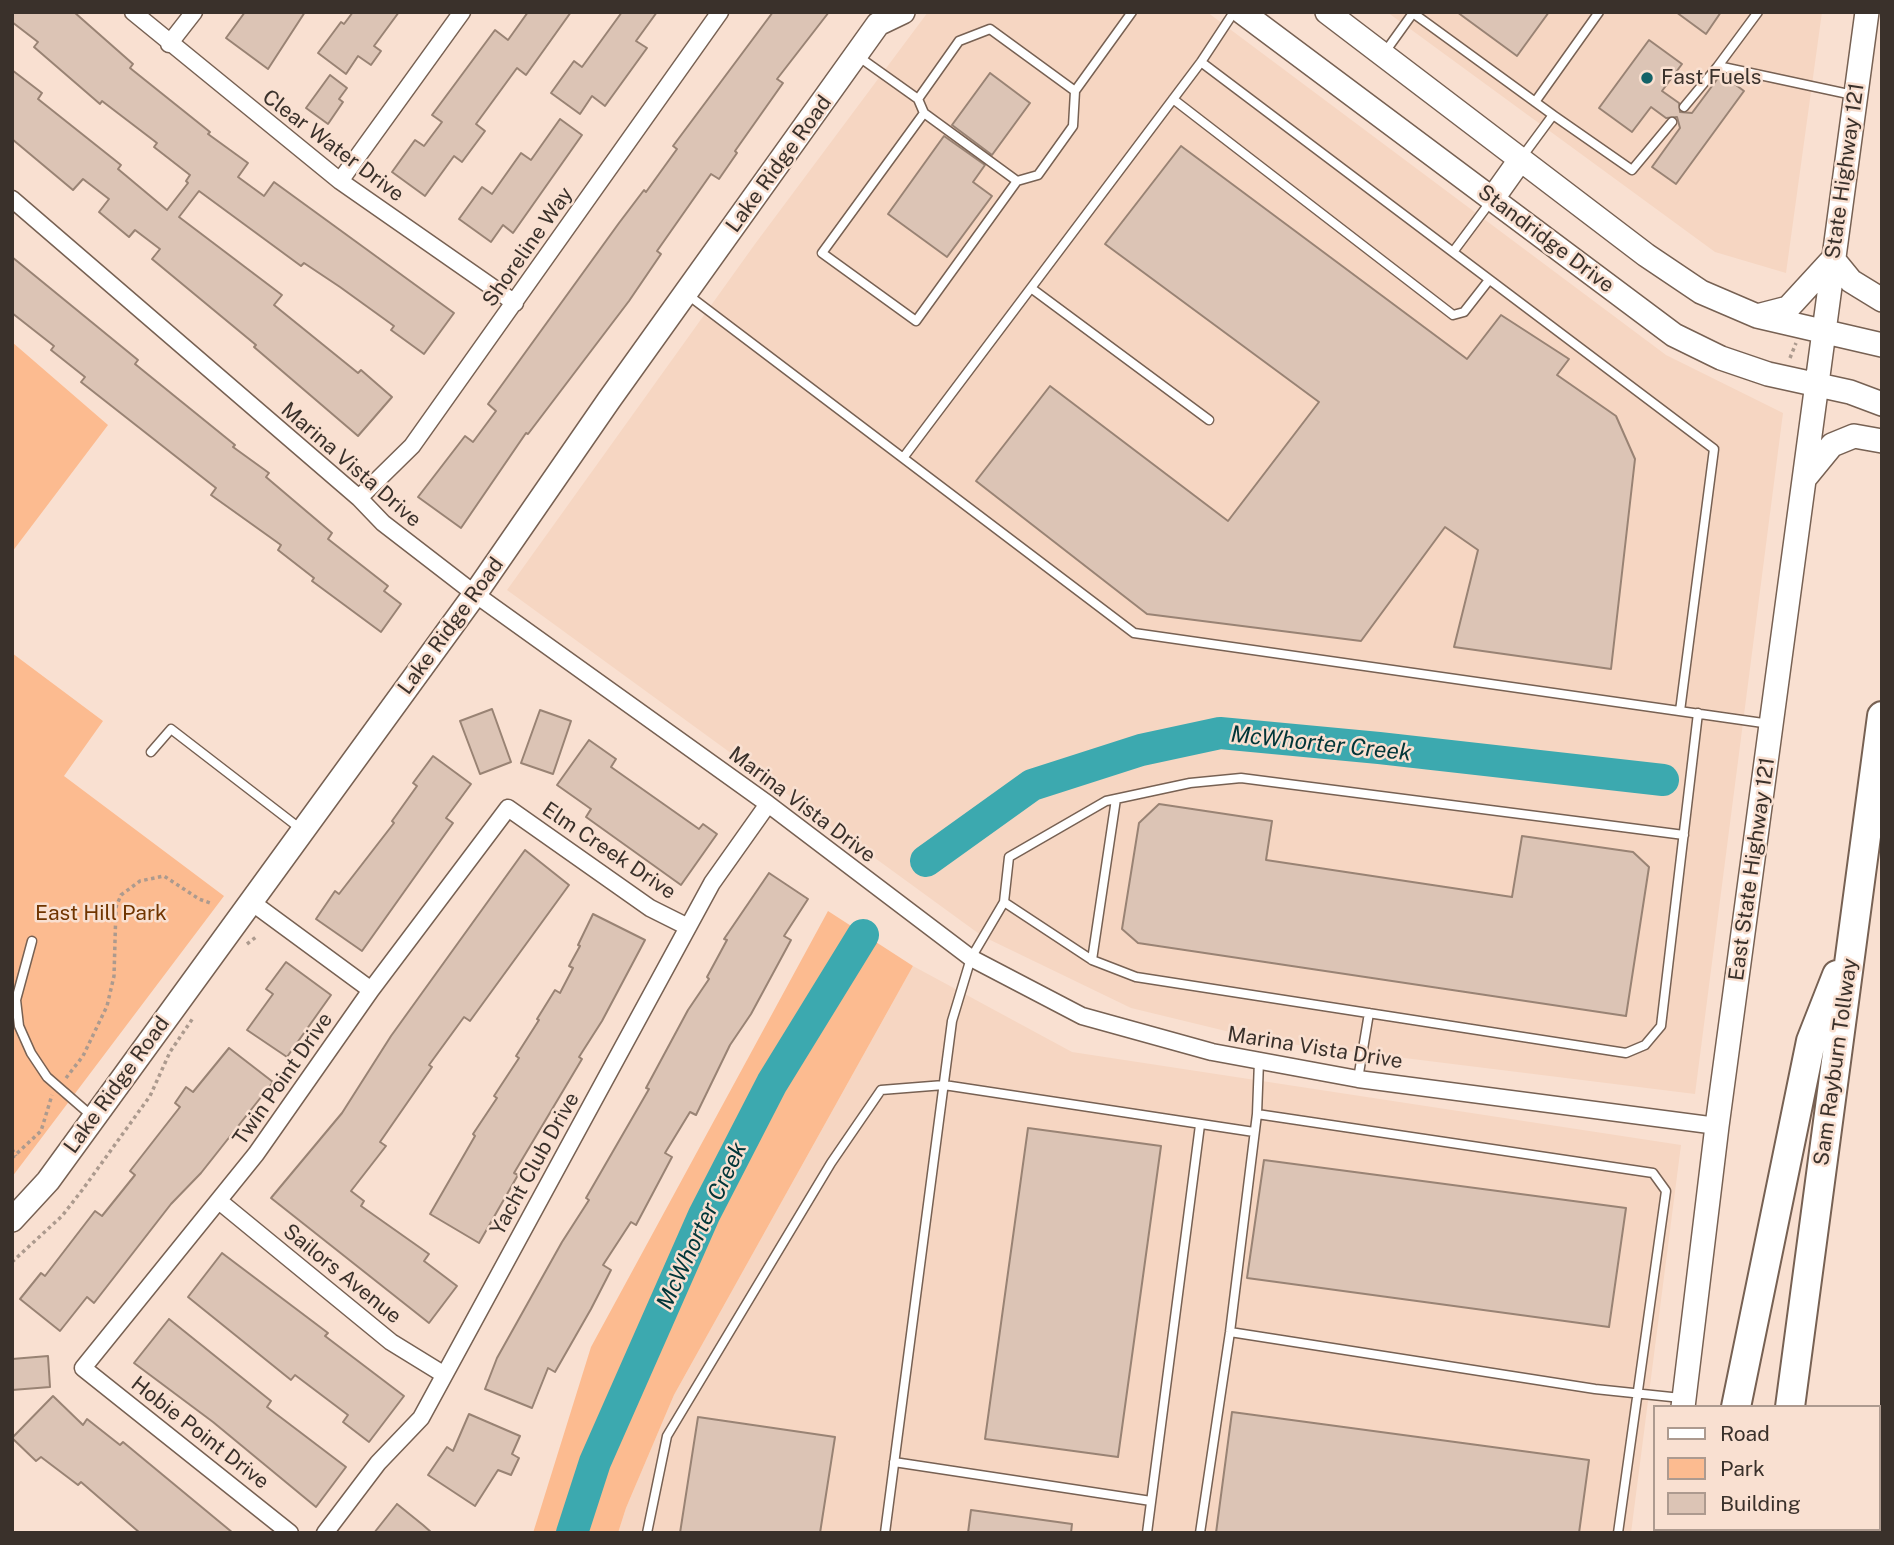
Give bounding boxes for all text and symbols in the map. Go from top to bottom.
place label: Fast Fuels [1661,65,1761,91]
marker: Fast Fuels [1639,70,1655,86]
street label: State Highway 121 [1820,82,1870,260]
street label: Clear Water Drive [257,85,409,207]
street label: Lake Ridge Road [721,91,837,237]
street label: Standridge Drive [1473,180,1619,298]
street label: Shoreline Way [477,182,579,312]
street label: Marina Vista Drive [276,397,426,533]
street label: Lake Ridge Road [393,553,509,699]
water label: McWhorter Creek [1229,721,1413,767]
street label: Marina Vista Drive [724,742,880,868]
street label: East State Highway 121 [1724,756,1780,982]
street label: Elm Creek Drive [537,797,681,905]
park label: East Hill Park [35,901,167,927]
street label: Sam Rayburn Tollway [1809,957,1863,1167]
street label: Twin Point Drive [228,1008,338,1150]
street label: Lake Ridge Road [59,1012,175,1158]
street label: Marina Vista Drive [1225,1022,1405,1074]
street label: Yacht Club Drive [485,1088,585,1240]
water label: McWhorter Creek [651,1138,753,1314]
street label: Sailors Avenue [278,1219,406,1329]
street label: Hobie Point Drive [126,1371,274,1495]
legend [1652,1405,1880,1531]
text: Road [1720,1421,1770,1446]
text: Park [1720,1456,1765,1481]
text: Building [1720,1491,1801,1516]

